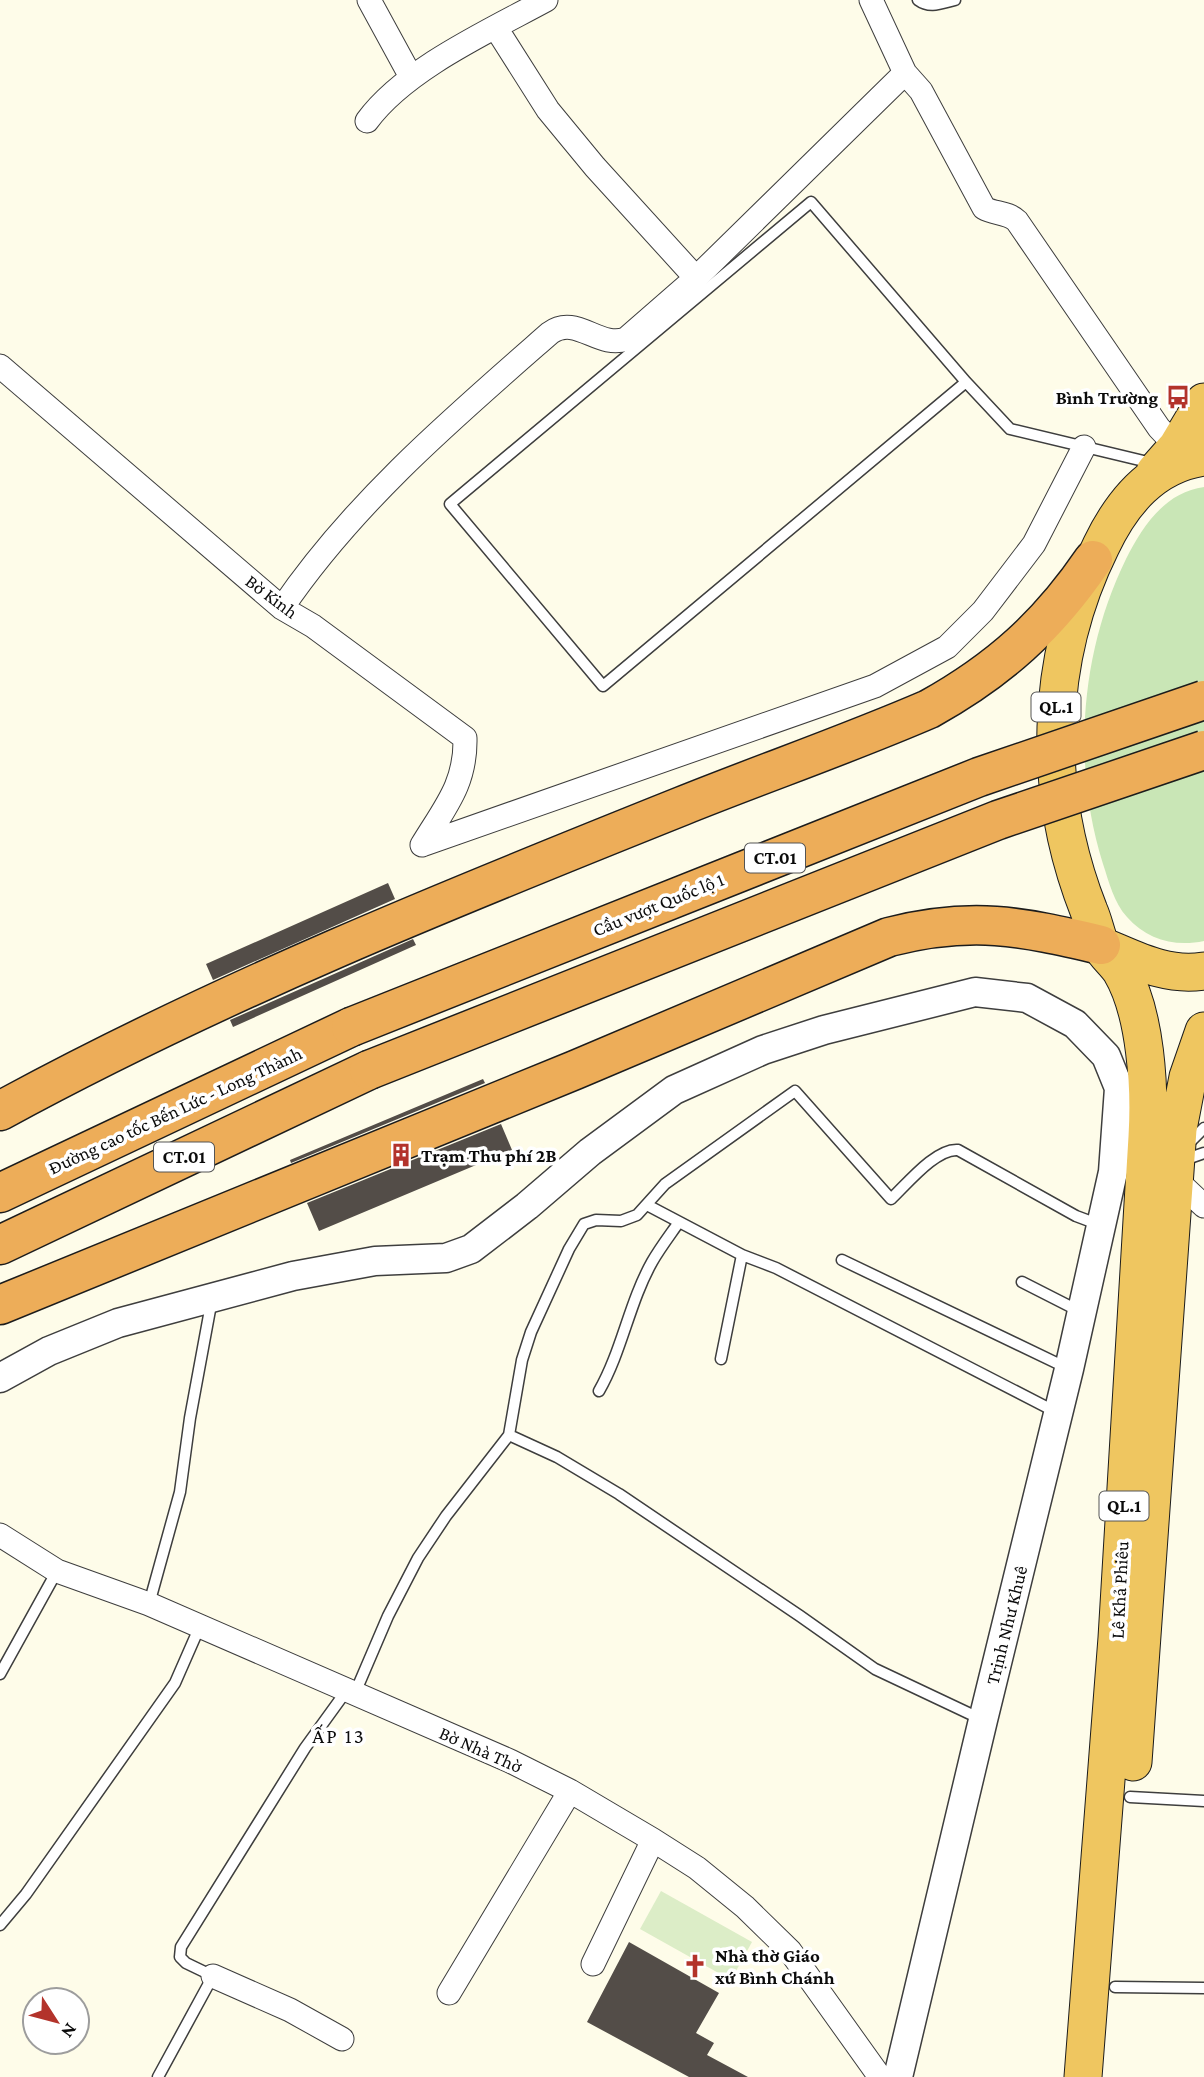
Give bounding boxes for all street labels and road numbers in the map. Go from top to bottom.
street label: Bờ Kinh [242,570,302,623]
road number: QL.1 [1032,692,1080,722]
road number: CT.01 [745,844,805,872]
street label: Cầu vượt Quốc lộ 1 [590,869,727,940]
street label: Đường cao tốc Bến Lức - Long Thành [45,1042,305,1179]
road number: CT.01 [154,1142,214,1172]
road number: QL.1 [1100,1492,1148,1520]
street label: Lê Khả Phiêu [1106,1541,1133,1640]
street label: Trịnh Như Khuê [982,1563,1031,1687]
street label: Bờ Nhà Thờ [436,1722,526,1777]

